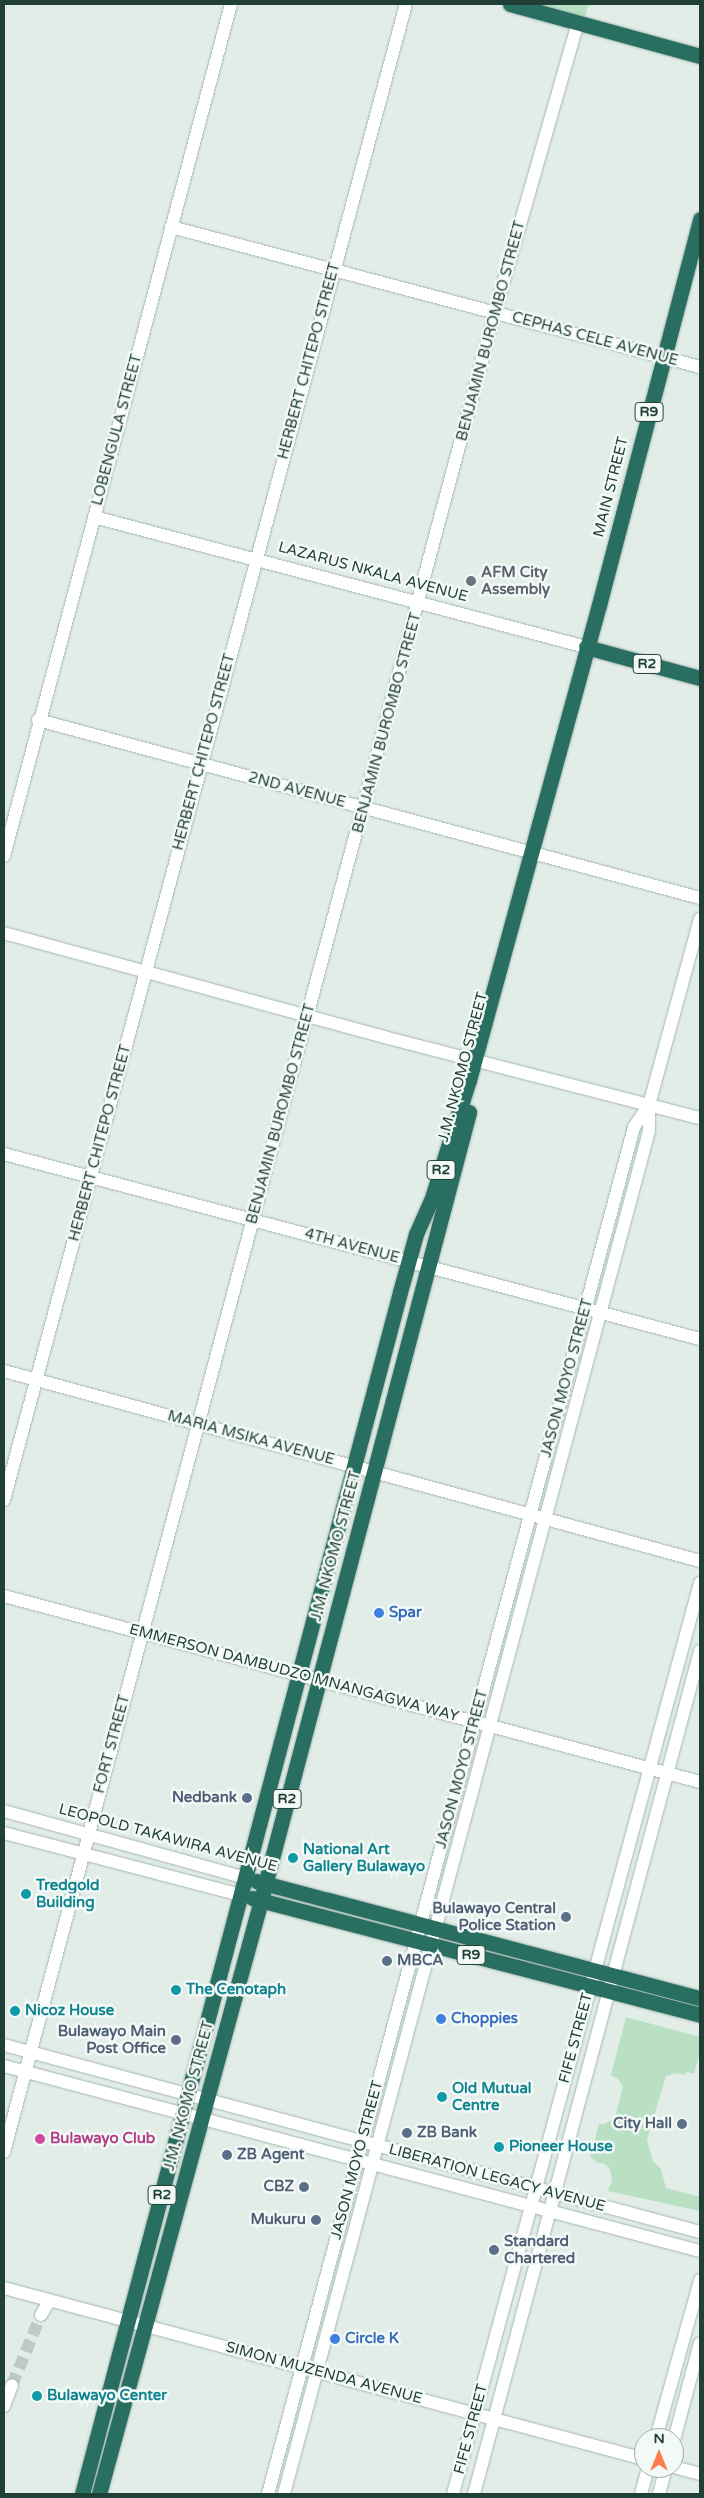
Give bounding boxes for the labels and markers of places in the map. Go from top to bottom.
place label: AFM City Assembly [481,563,550,598]
marker: AFM City Assembly [465,575,477,587]
place label: Spar [389,1604,422,1622]
marker: Spar [373,1607,385,1619]
place label: Nedbank [172,1789,237,1807]
marker: Nedbank [241,1792,253,1804]
place label: National Art Gallery Bulawayo [303,1840,425,1875]
marker: National Art Gallery Bulawayo [287,1852,299,1864]
place label: Tredgold Building [36,1876,99,1911]
marker: Tredgold Building [20,1888,32,1900]
place label: Bulawayo Central Police Station [432,1899,556,1934]
marker: Bulawayo Central Police Station [560,1911,572,1923]
place label: MBCA [397,1952,443,1970]
marker: MBCA [381,1955,393,1967]
place label: The Cenotaph [186,1981,286,1999]
marker: The Cenotaph [170,1984,182,1996]
place label: Nicoz House [25,2002,114,2020]
marker: Nicoz House [9,2005,21,2017]
place label: Choppies [451,2010,518,2028]
marker: Choppies [435,2013,447,2025]
place label: Bulawayo Main Post Office [58,2022,166,2057]
marker: Bulawayo Main Post Office [170,2034,182,2046]
place label: Old Mutual Centre [452,2079,532,2114]
marker: Old Mutual Centre [436,2091,448,2103]
place label: City Hall [613,2115,672,2133]
marker: City Hall [676,2118,688,2130]
place label: ZB Bank [417,2124,477,2142]
marker: ZB Bank [401,2127,413,2139]
place label: Bulawayo Club [50,2130,155,2148]
marker: Bulawayo Club [34,2133,46,2145]
place label: Pioneer House [509,2138,613,2156]
marker: Pioneer House [493,2141,505,2153]
place label: ZB Agent [237,2146,305,2164]
marker: ZB Agent [221,2149,233,2161]
place label: CBZ [264,2178,294,2196]
marker: CBZ [298,2181,310,2193]
place label: Mukuru [250,2211,306,2229]
marker: Mukuru [310,2214,322,2226]
place label: Standard Chartered [504,2232,575,2267]
marker: Standard Chartered [488,2244,500,2256]
place label: Circle K [345,2330,399,2348]
marker: Circle K [329,2333,341,2345]
place label: Bulawayo Center [47,2387,167,2405]
marker: Bulawayo Center [31,2390,43,2402]

